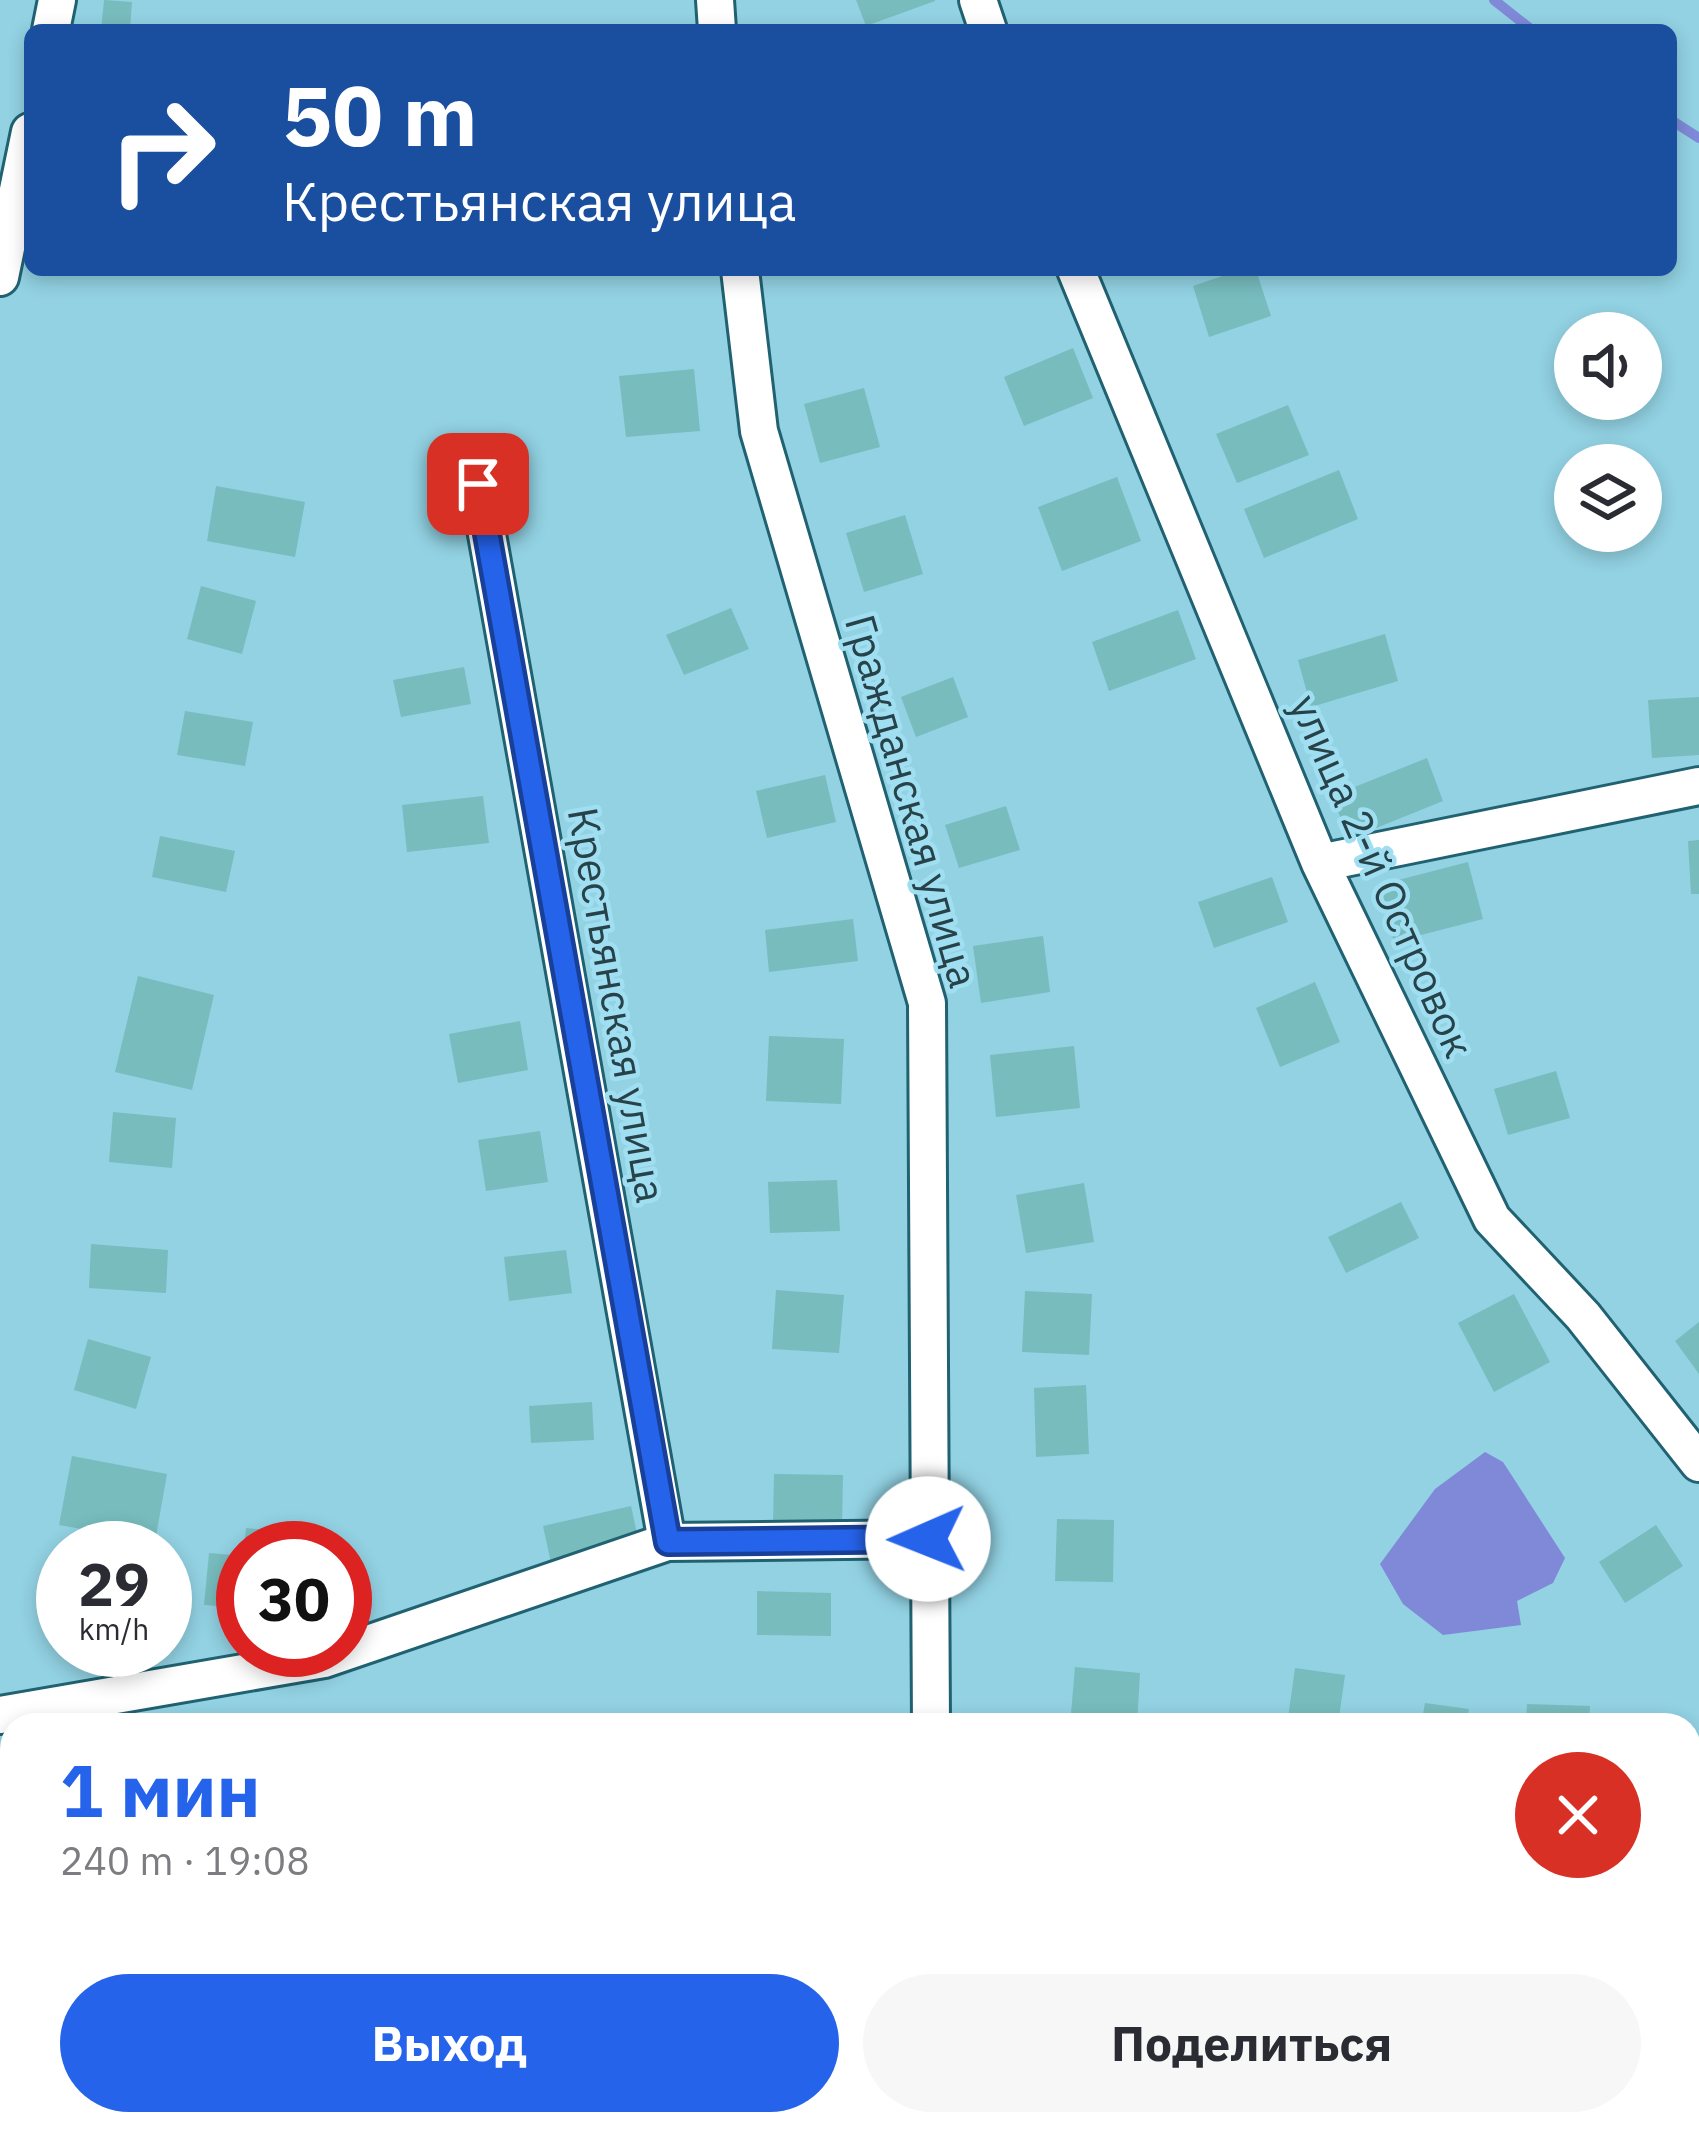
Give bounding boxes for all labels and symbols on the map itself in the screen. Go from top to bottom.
pin [427,433,529,535]
street label: Гражданская улица [833,608,992,994]
street label: улица 2-й Островок [1278,686,1487,1066]
street label: Крестьянская улица [556,803,679,1207]
position arrow [865,1476,991,1602]
speed limit sign: 30 [216,1521,372,1677]

